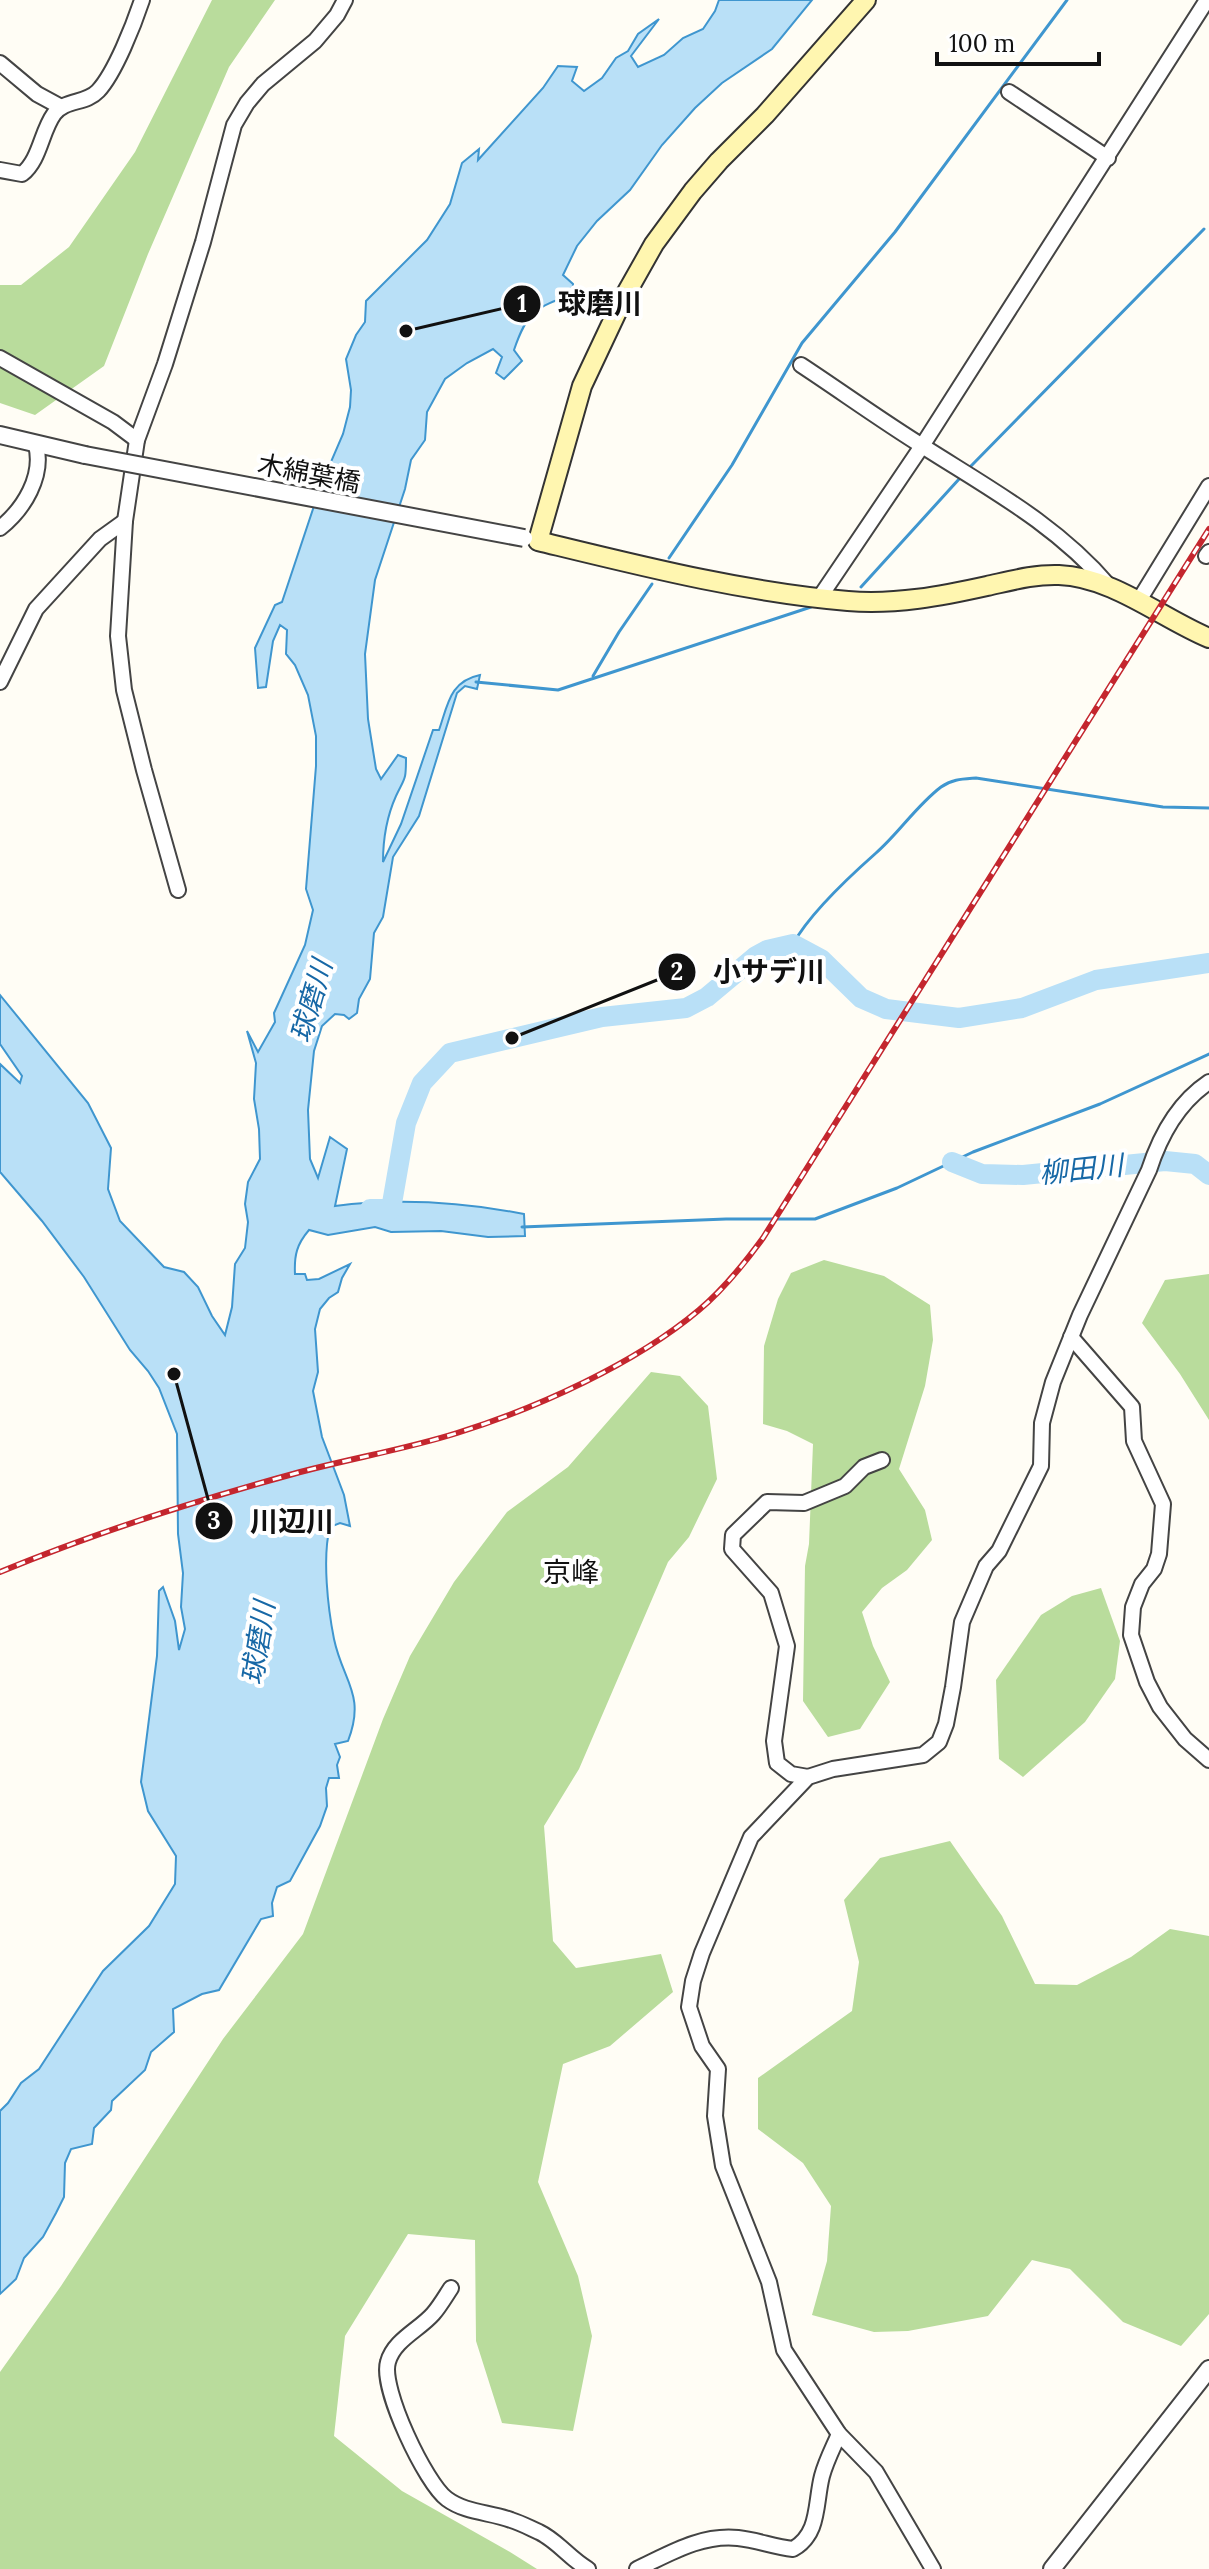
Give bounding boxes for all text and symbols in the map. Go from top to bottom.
scale bar [937,16,1099,66]
text: 100 m [949,28,1015,59]
callout: 球磨川 [502,278,658,330]
text: 球磨川 [558,285,642,321]
text: 1 [517,288,527,319]
street label: 木綿葉橋 [255,447,363,499]
callout: 小サデ川 [657,946,841,998]
water label: 球磨川 [282,953,341,1046]
text: 小サデ川 [713,953,825,989]
text: 2 [671,956,683,987]
water label: 柳田川 [1037,1146,1128,1191]
callout: 川辺川 [194,1495,350,1547]
text: 川辺川 [250,1503,334,1539]
text: 3 [207,1505,221,1536]
district label: 京峰 [543,1554,599,1590]
water label: 球磨川 [234,1596,283,1687]

